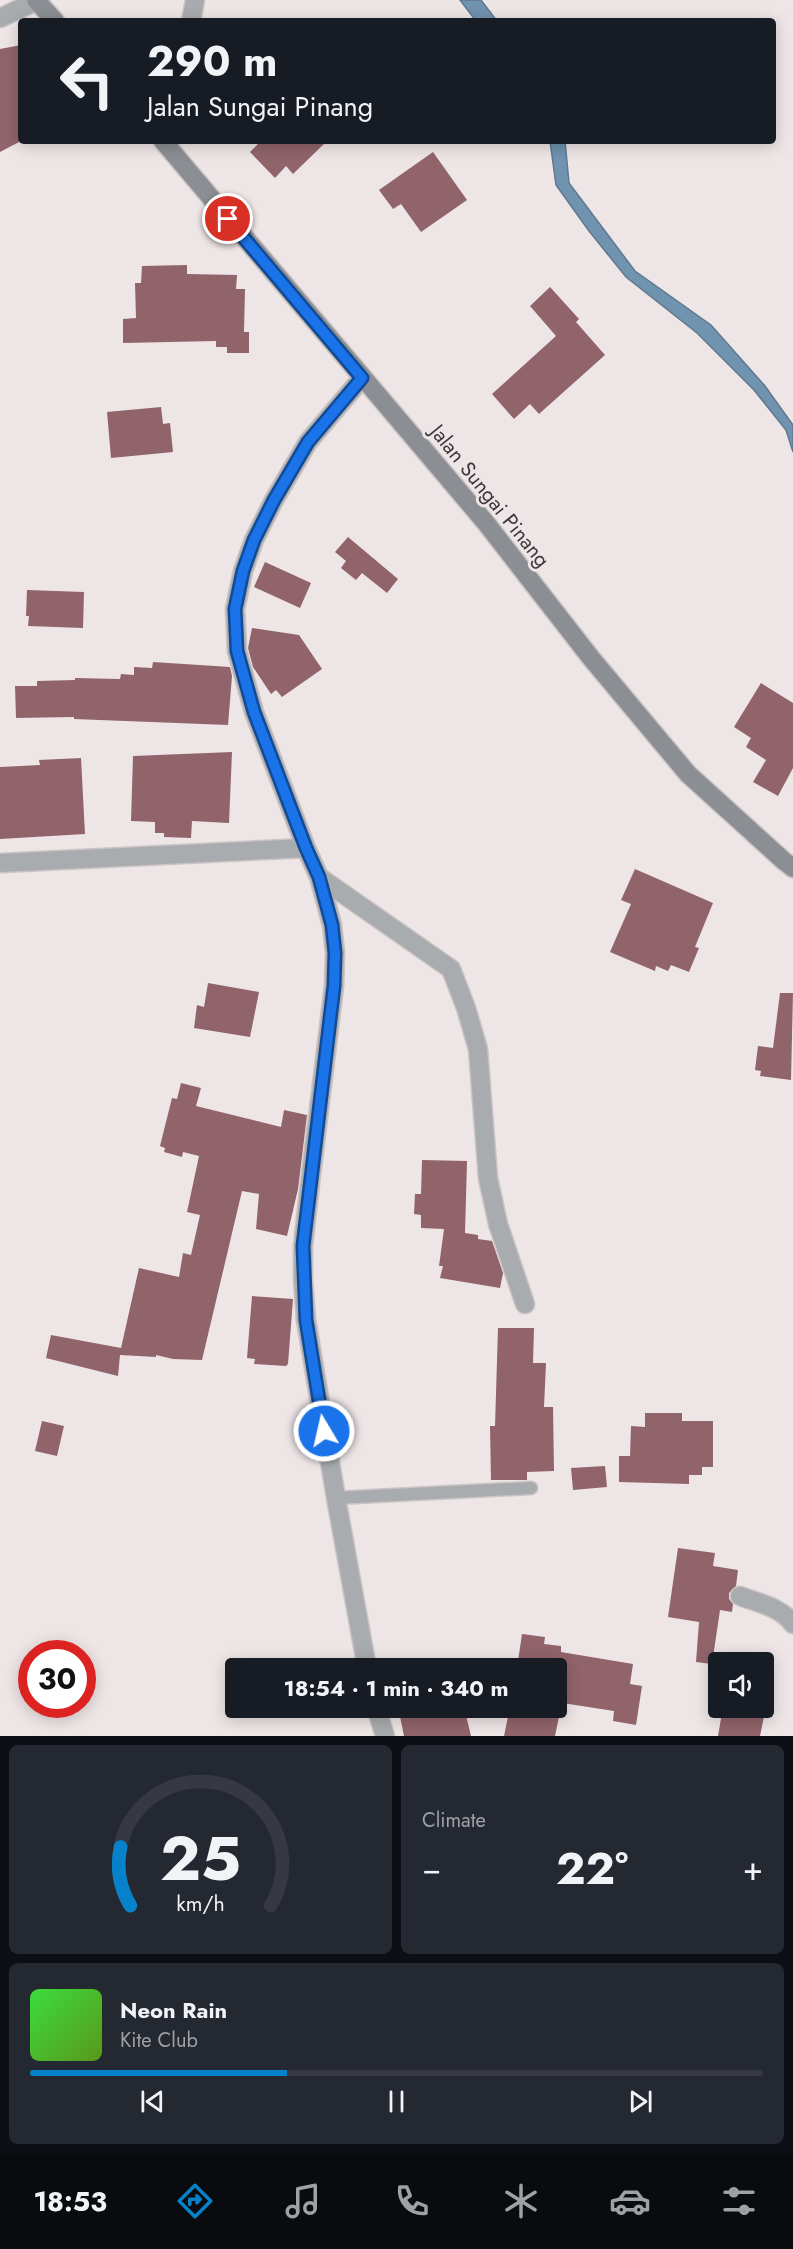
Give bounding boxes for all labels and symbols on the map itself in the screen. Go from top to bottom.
pin [202,193,253,244]
street label: Jalan Sungai Pinang [421,416,557,574]
position arrow [292,1399,356,1463]
speed limit sign: 30 [18,1640,96,1718]

